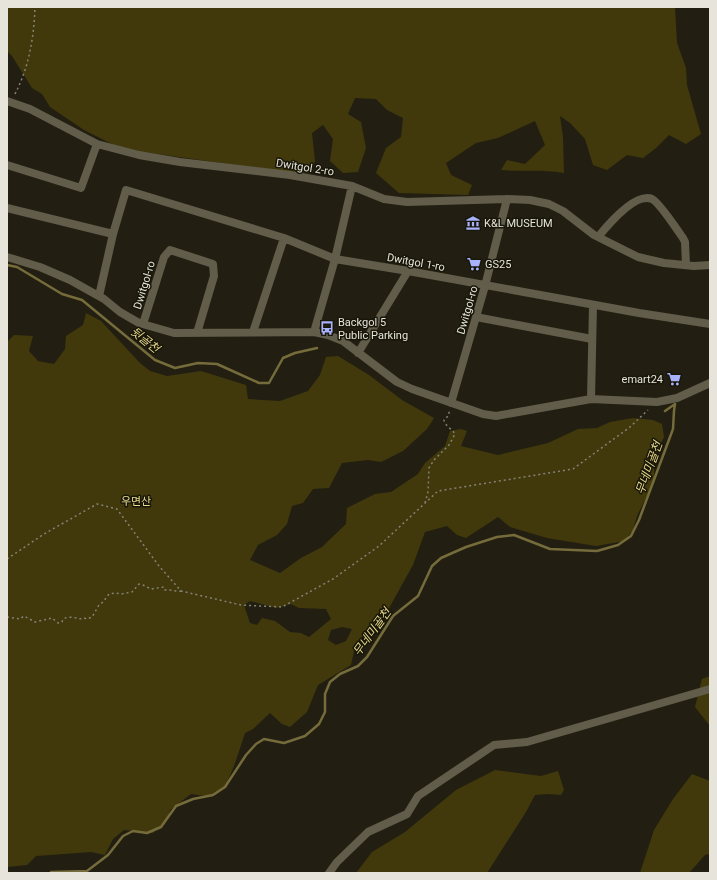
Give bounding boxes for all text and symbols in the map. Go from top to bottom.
street label: Dwitgol 2-ro [275,156,335,179]
museum icon: K&L MUSEUM [465,215,481,231]
place label: K&L MUSEUM [484,217,553,230]
street label: Dwitgol 1-ro [386,251,446,274]
supermarket icon: GS25 [466,256,482,272]
place label: GS25 [485,258,511,271]
street label: Dwitgol-ro [131,259,158,311]
street label: Dwitgol-ro [454,284,481,336]
place label: Backgol 5 Public Parking [338,316,408,342]
bus stop icon: Backgol 5 Public Parking [319,320,335,336]
water label: 뒷골천 [128,324,164,357]
supermarket icon: emart24 [666,371,682,387]
place label: emart24 [622,373,663,386]
water label: 무네미골천 [633,438,666,496]
park label: 우면산 [121,495,151,508]
water label: 무네미골천 [350,604,395,658]

